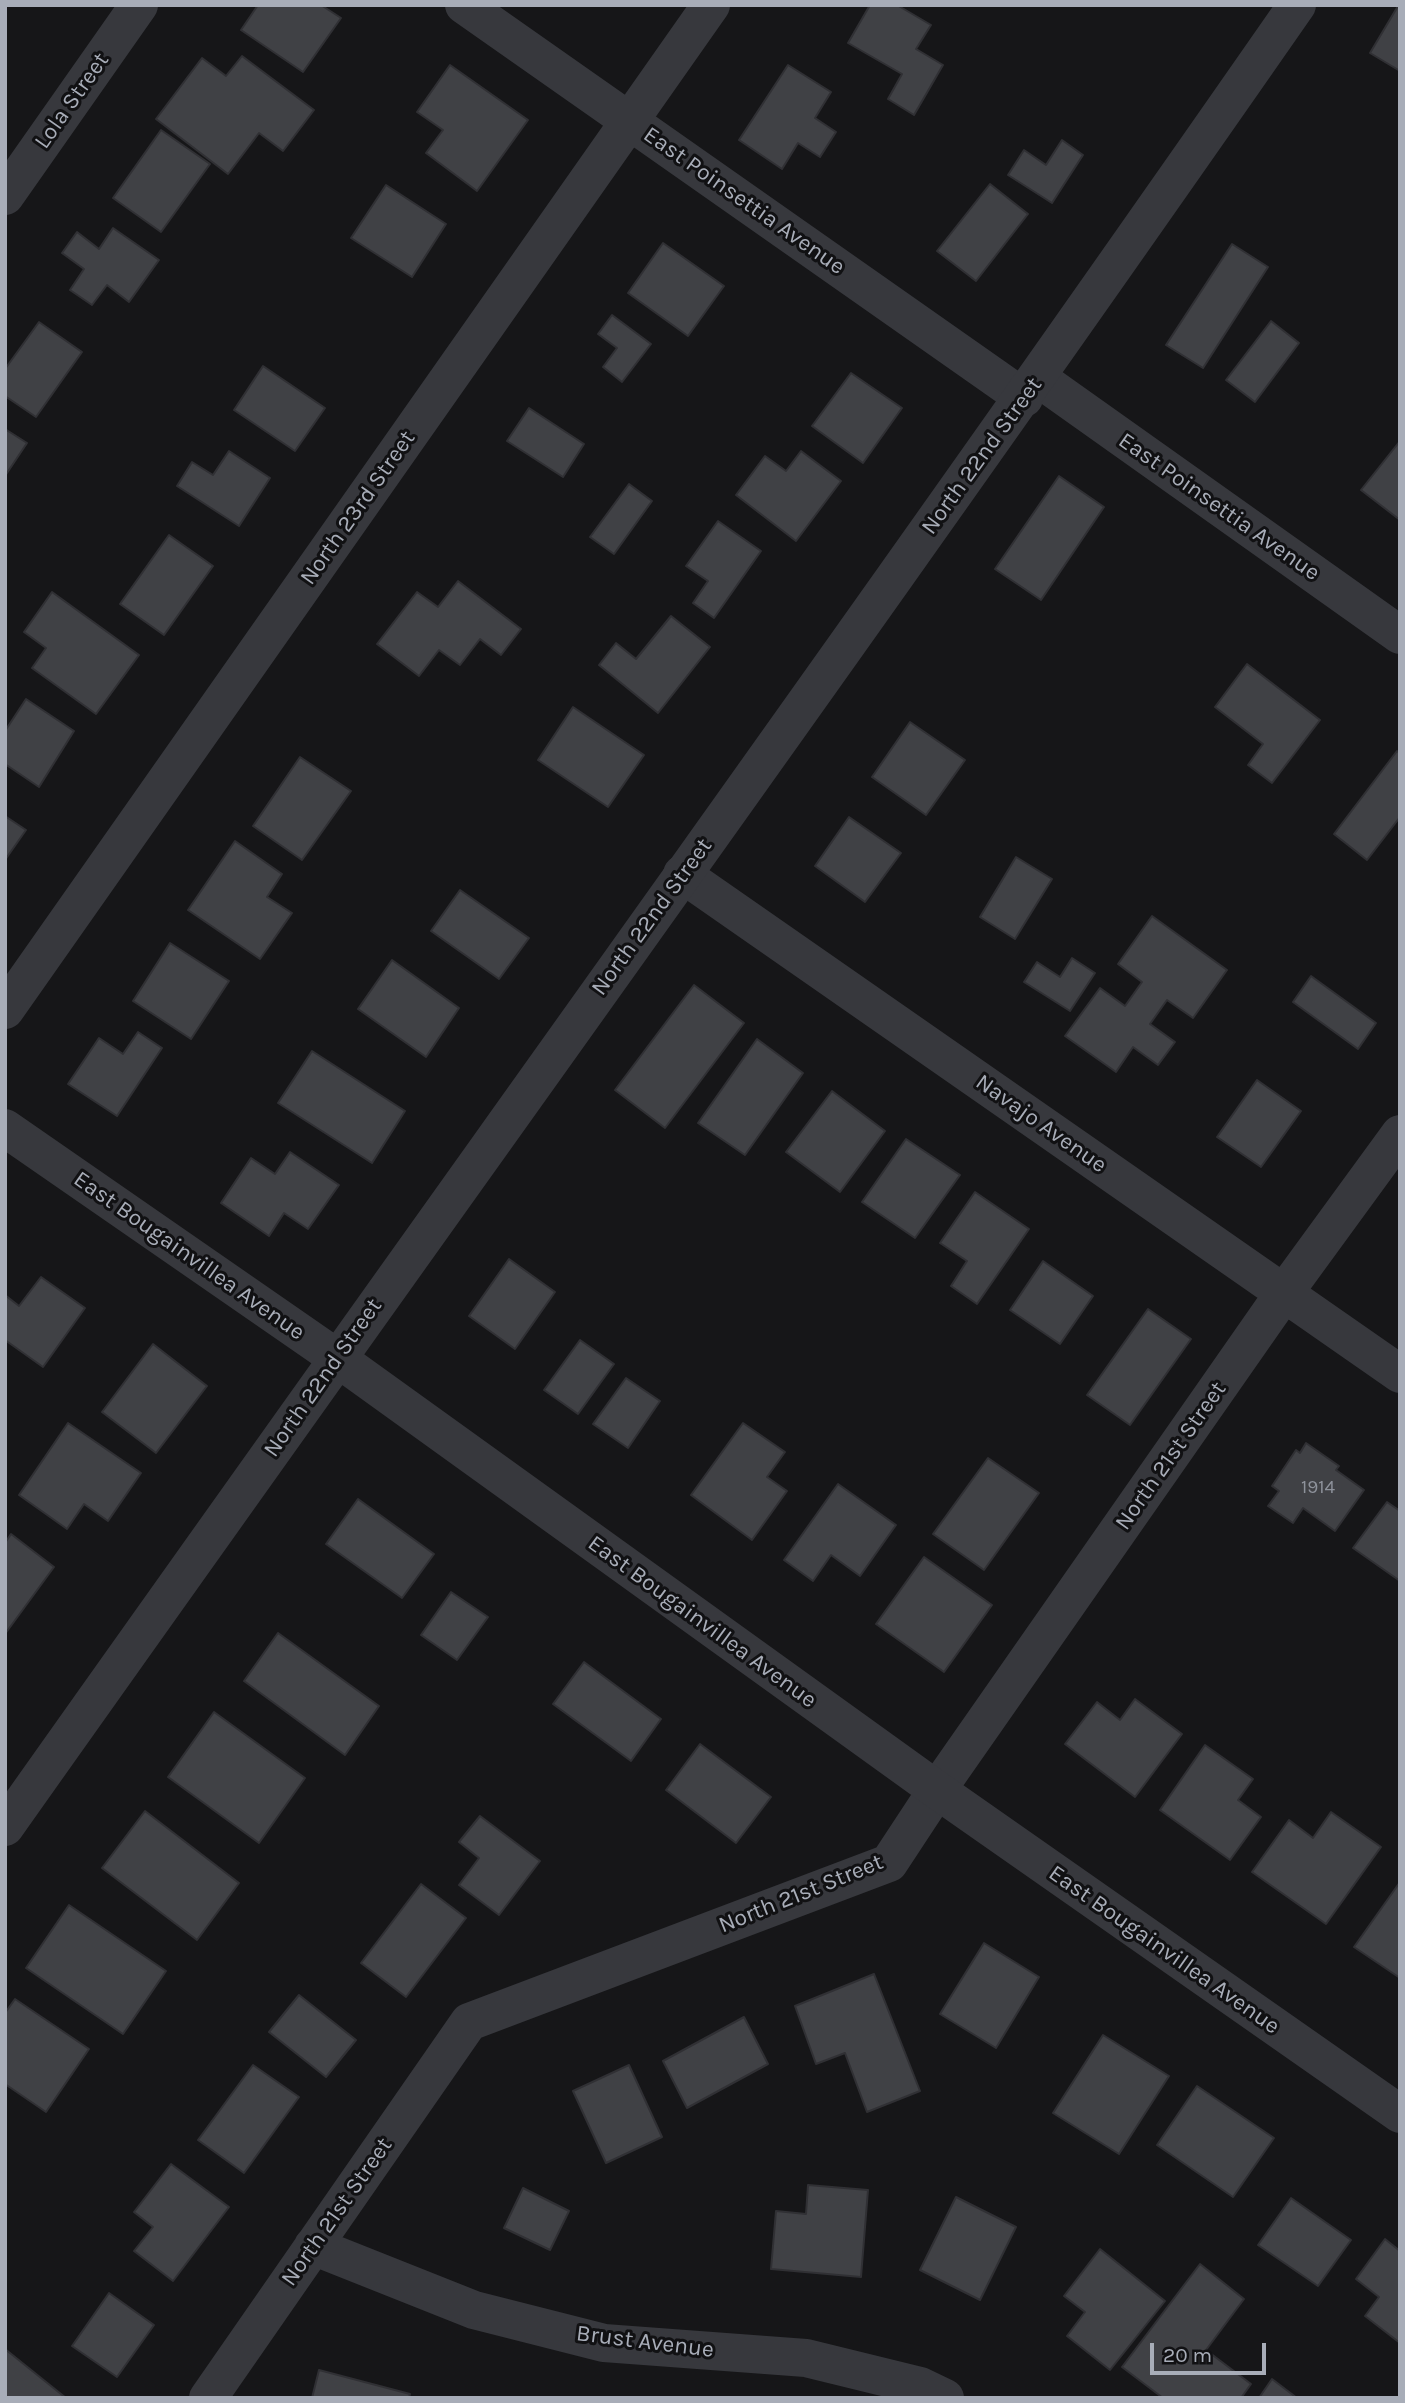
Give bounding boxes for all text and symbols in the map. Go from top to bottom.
street label: Lola Street [29,48,115,154]
street label: East Poinsettia Avenue [638,121,850,281]
street label: North 22nd Street [916,372,1048,540]
street label: North 23rd Street [294,426,422,590]
street label: East Poinsettia Avenue [1113,427,1325,587]
street label: North 22nd Street [586,833,718,1001]
street label: Navajo Avenue [970,1069,1112,1179]
street label: East Bougainvillea Avenue [68,1166,310,1346]
street label: North 22nd Street [258,1293,388,1463]
street label: North 21st Street [1110,1376,1232,1536]
house number: 1914 [1301,1477,1335,1499]
street label: East Bougainvillea Avenue [582,1530,822,1714]
street label: North 21st Street [715,1848,887,1940]
street label: East Bougainvillea Avenue [1043,1860,1285,2040]
street label: North 21st Street [276,2132,398,2292]
street label: Brust Avenue [575,2320,715,2364]
scale bar [1153,2330,1268,2374]
text: 20 m [1163,2343,1212,2367]

